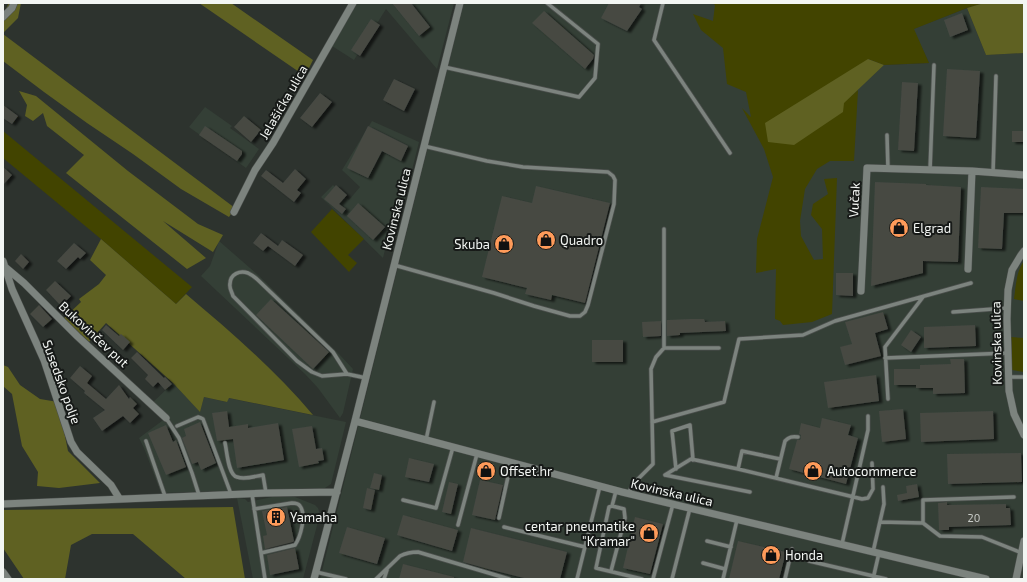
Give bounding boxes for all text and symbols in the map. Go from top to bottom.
street label: Jelašićka ulica [255,62,311,142]
street label: Kovinska ulica [378,166,414,252]
street label: Vučak [845,182,863,218]
shop icon: Elgrad [888,217,910,239]
place label: Elgrad [913,220,951,236]
shop icon: Quadro [535,229,557,251]
place label: Quadro [560,232,603,248]
shop icon: Skuba [493,233,515,255]
place label: Skuba [454,236,490,252]
street label: Bukovinčev put [56,298,132,370]
street label: Kovinska ulica [987,301,1005,385]
street label: Susedsko polje [39,338,85,426]
shop icon: Offset.hr [475,460,497,482]
shop icon: Autocommerce [802,460,824,482]
place label: Offset.hr [500,463,552,479]
place label: Autocommerce [827,463,917,479]
street label: Kovinska ulica [629,475,715,509]
building icon: Yamaha [265,506,287,528]
place label: Yamaha [290,509,337,525]
house number: 20 [968,511,980,524]
place label: centar pneumatike "Kramar" [525,518,635,549]
shop icon: centar pneumatike "Kramar" [638,522,660,544]
shop icon: Honda [760,544,782,566]
place label: Honda [785,547,823,563]

